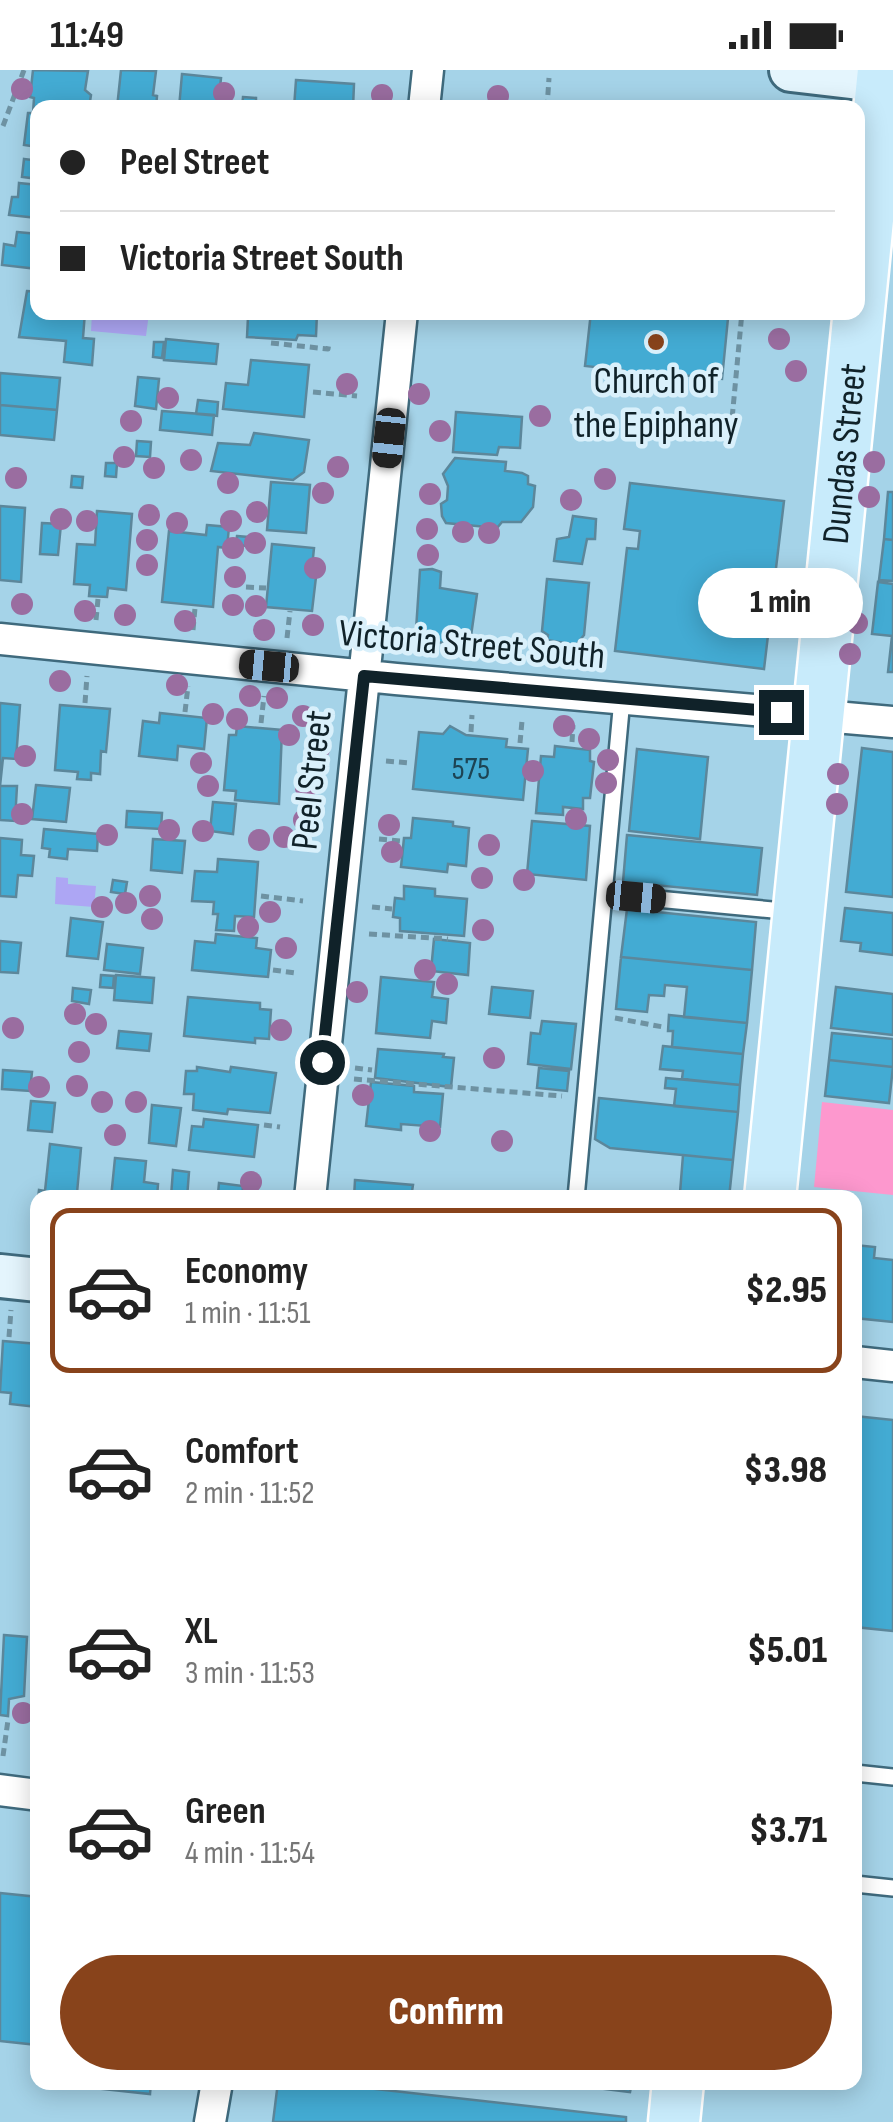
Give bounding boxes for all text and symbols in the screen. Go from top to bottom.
text: 11:49 [50,13,124,58]
text: Peel Street [120,140,269,185]
text: Victoria Street South [120,236,404,281]
marker: Church of the Epiphany [645,331,667,353]
place label: Church of the Epiphany [573,359,739,448]
street label: Dundas Street [813,361,876,546]
car [371,407,407,469]
callout: 1 min [698,567,864,637]
text: 1 min [750,583,811,622]
street label: Victoria Street South [337,611,607,679]
car [238,648,300,684]
route end [759,690,804,735]
street label: Peel Street [282,708,342,852]
house number: 575 [452,750,490,789]
car [605,879,667,915]
route start [300,1040,345,1085]
icon: car [65,1246,155,1336]
text: Economy [185,1249,308,1294]
text: $2.95 [746,1268,827,1313]
text: 1 min · 11:51 [185,1294,311,1333]
icon: car [65,1426,155,1516]
text: Comfort [185,1429,299,1474]
text: $3.98 [744,1448,827,1493]
text: 2 min · 11:52 [185,1474,314,1513]
icon: car [65,1606,155,1696]
text: XL [185,1609,218,1654]
text: $5.01 [747,1628,827,1673]
text: 3 min · 11:53 [185,1654,315,1693]
icon: car [65,1786,155,1876]
text: Green [185,1789,266,1834]
text: $3.71 [749,1808,827,1853]
text: 4 min · 11:54 [185,1834,315,1873]
button: Confirm [60,1955,832,2070]

